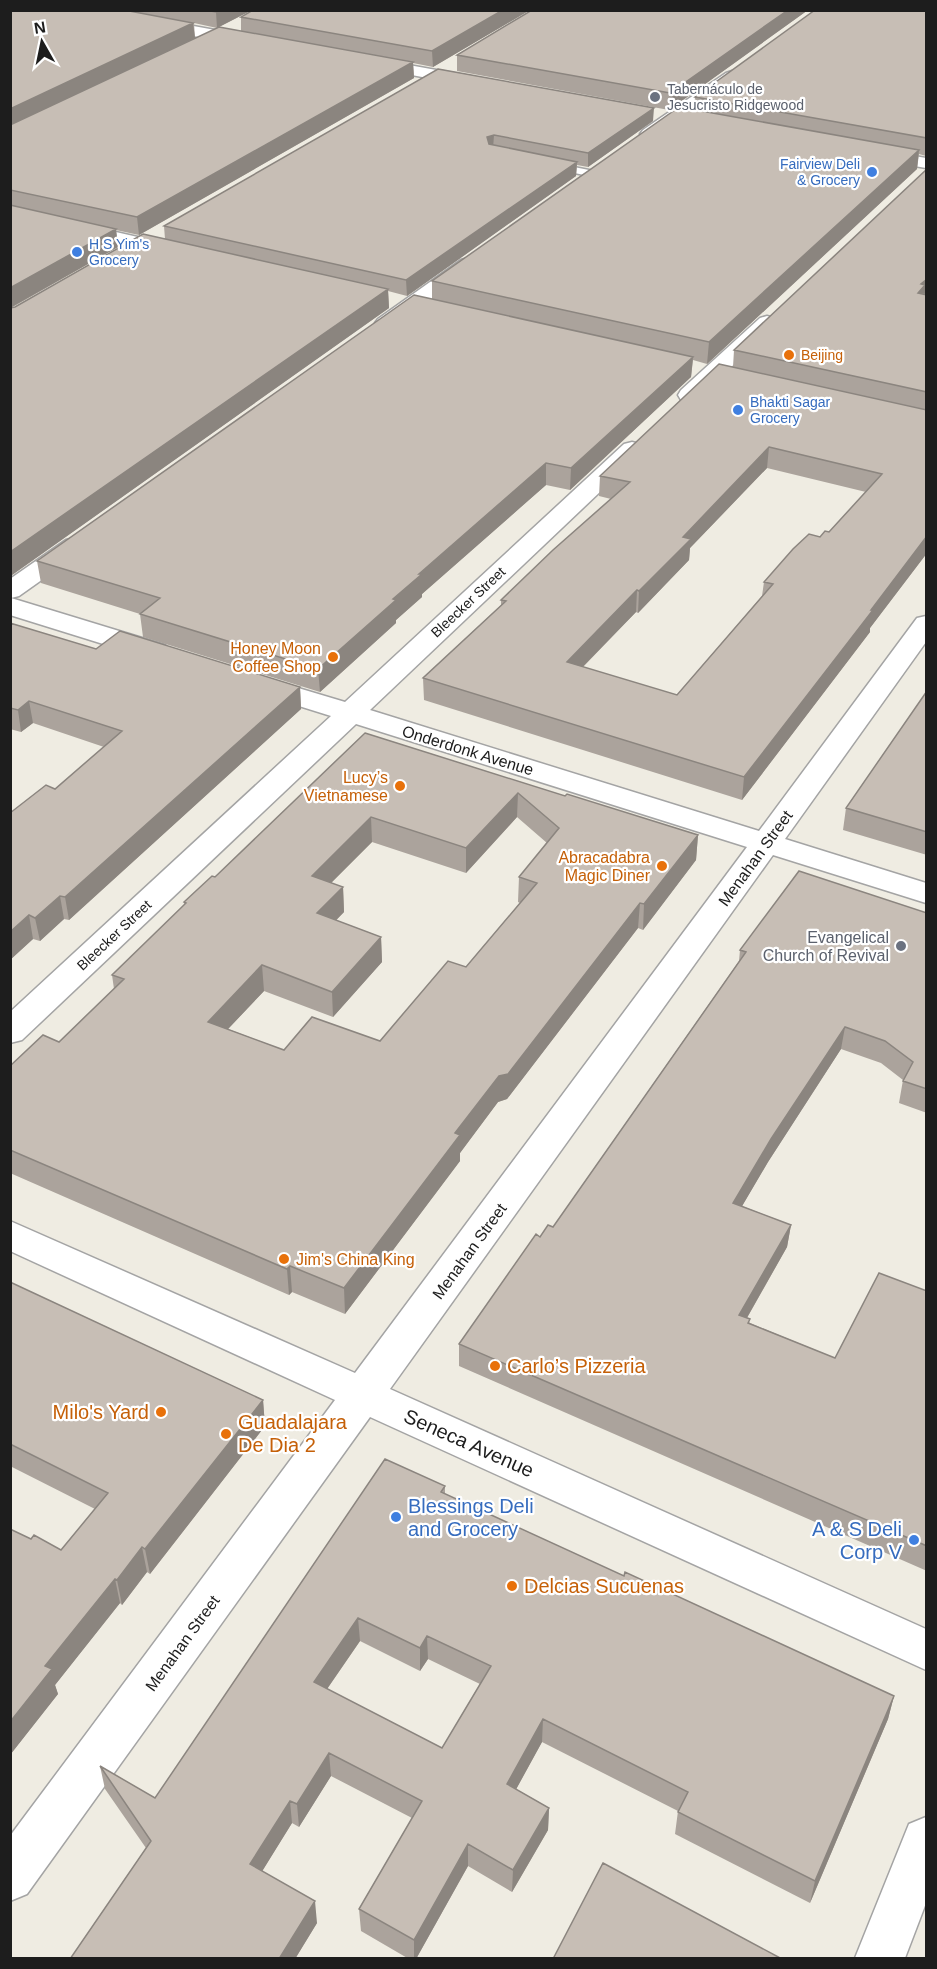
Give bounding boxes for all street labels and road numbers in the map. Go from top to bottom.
street label: Bleecker Street [428,563,509,640]
street label: Onderdonk Avenue [400,722,536,779]
street label: Menahan Street [715,807,796,909]
street label: Bleecker Street [74,896,155,973]
street label: Menahan Street [429,1200,510,1302]
street label: Seneca Avenue [401,1405,537,1481]
street label: Menahan Street [142,1592,223,1694]

